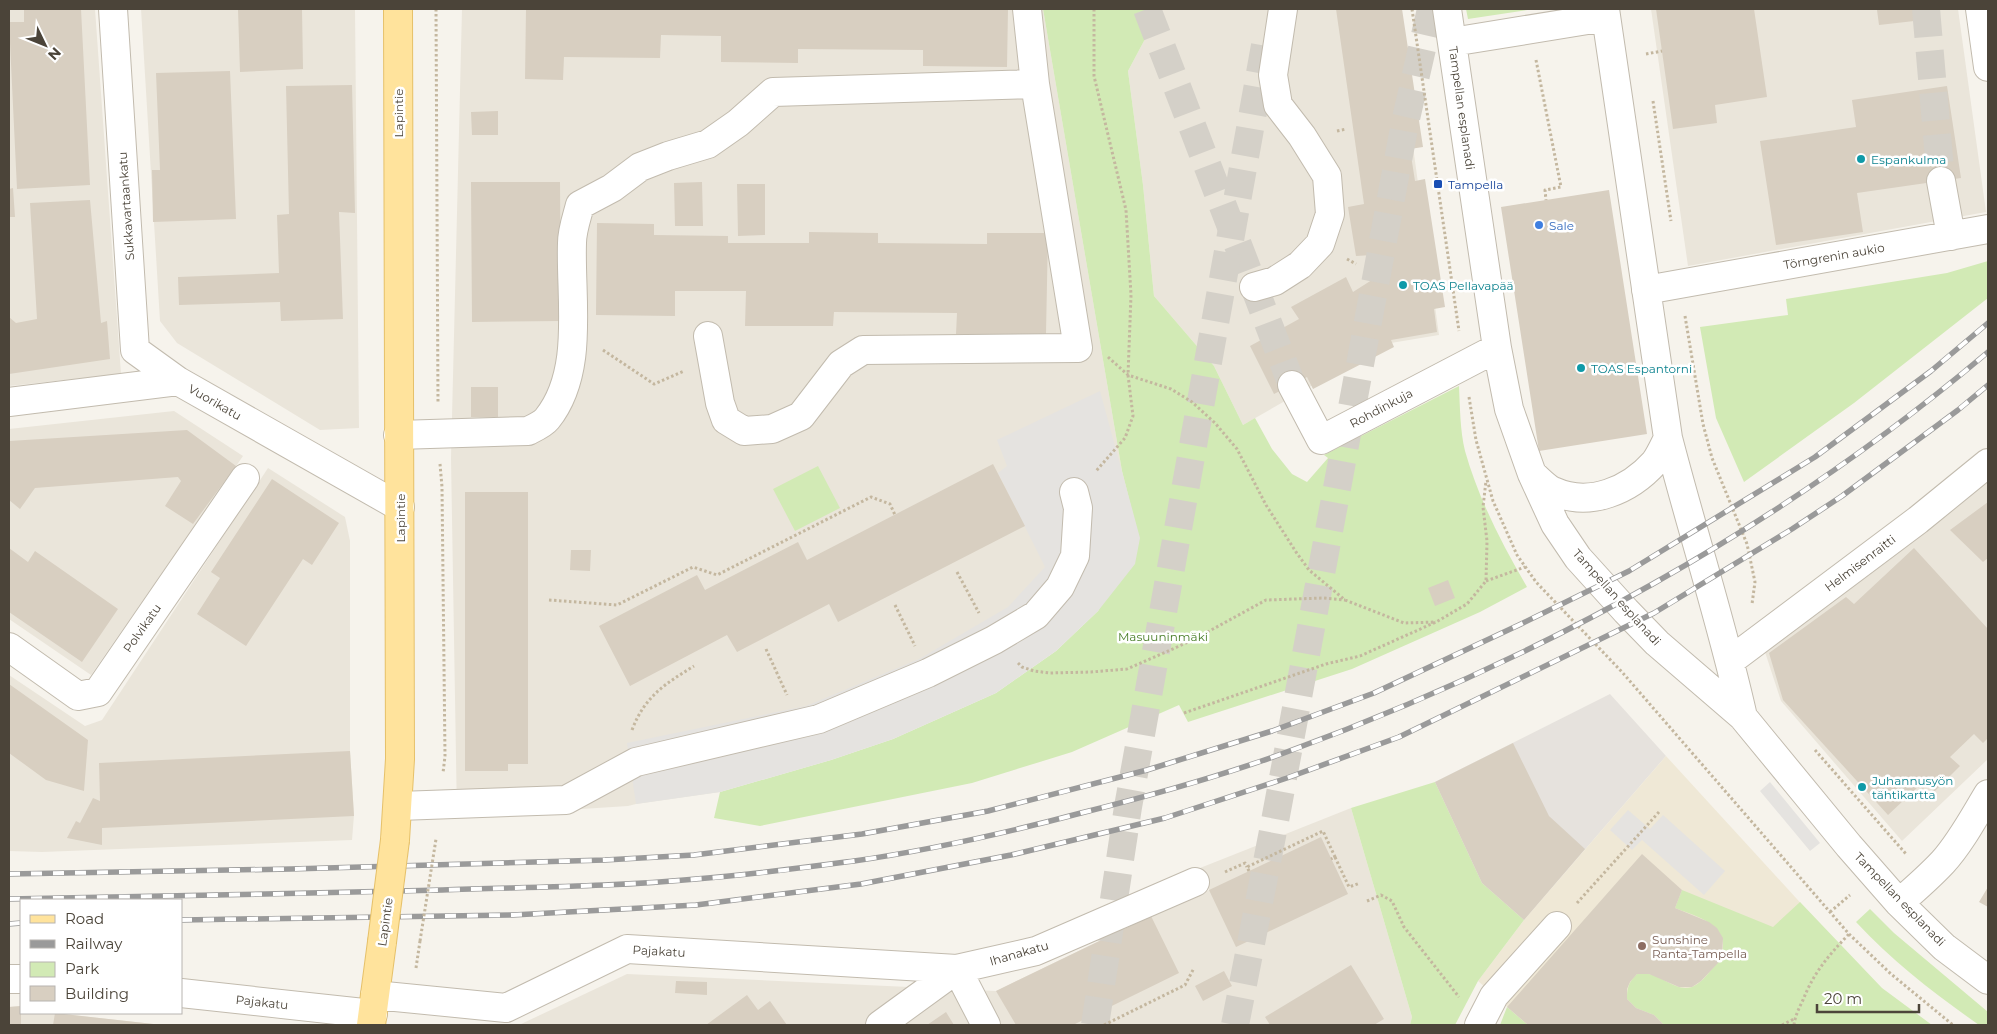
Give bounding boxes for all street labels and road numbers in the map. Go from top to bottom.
street label: Tampellan esplanadi [1446,45,1478,171]
street label: Lapintie [391,89,406,137]
street label: Sukkavartaankatu [115,151,137,261]
street label: Törngrenin aukio [1782,240,1886,272]
street label: Vuorikatu [186,381,244,423]
street label: Rohdinkuja [1347,385,1415,431]
street label: Lapintie [393,494,408,542]
street label: Helmisenraitti [1822,532,1898,594]
street label: Tampellan esplanadi [1570,546,1664,648]
street label: Polvikatu [120,601,164,655]
street label: Tampellan esplanadi [1851,849,1949,949]
street label: Lapintie [374,897,396,947]
street label: Ihanakatu [988,937,1050,969]
street label: Pajakatu [632,942,686,960]
street label: Pajakatu [235,992,289,1012]

